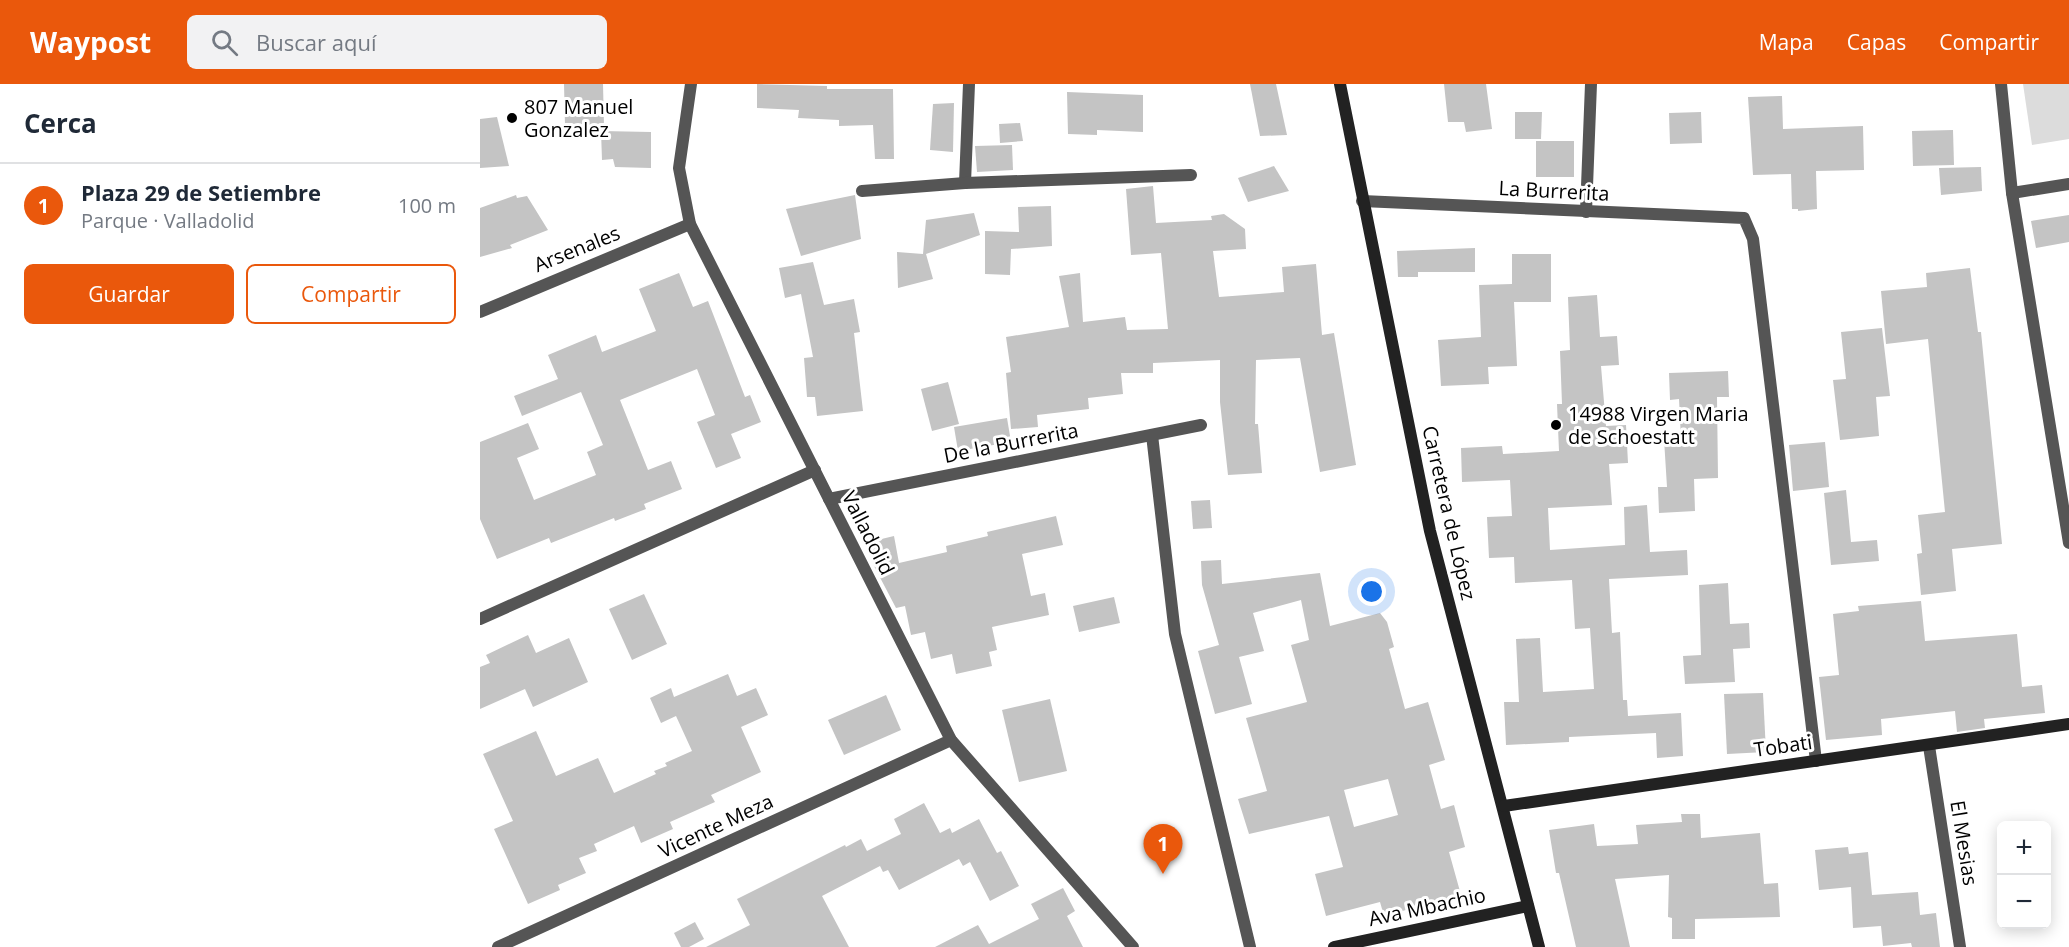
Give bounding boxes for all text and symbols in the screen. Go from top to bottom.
search box [187,15,607,69]
text: Waypost [30,23,151,61]
icon: search [208,26,241,59]
text: Buscar aquí [256,27,376,57]
text: Mapa [1759,28,1814,56]
text: Capas [1847,28,1906,56]
text: Compartir [1939,28,2039,56]
place label: 807 Manuel Gonzalez [524,93,633,143]
text: Cerca [24,105,97,141]
marker: 807 Manuel Gonzalez [505,111,519,125]
street label: La Burrerita [1498,174,1610,207]
text: Plaza 29 de Setiembre [81,177,321,207]
text: 1 [38,192,49,219]
text: 100 m [398,192,456,219]
text: Parque · Valladolid [81,207,255,234]
street label: Arsenales [530,219,624,278]
button: Guardar [24,264,234,324]
button: Compartir [246,264,456,324]
place label: 14988 Virgen Maria de Schoestatt [1568,400,1749,450]
street label: De la Burrerita [941,416,1080,469]
marker: 14988 Virgen Maria de Schoestatt [1549,418,1563,432]
street label: Carretera de López [1416,423,1483,603]
street label: Valladolid [836,486,901,579]
your location [1357,577,1386,606]
street label: Tobati [1752,728,1814,763]
street label: Vicente Meza [654,787,777,864]
street label: El Mesias [1944,798,1985,887]
map controls [1997,821,2051,929]
button: + [1997,821,2051,875]
pin: 1 [1144,824,1182,874]
button: − [1997,875,2051,929]
street label: Ava Mbachio [1366,881,1488,932]

